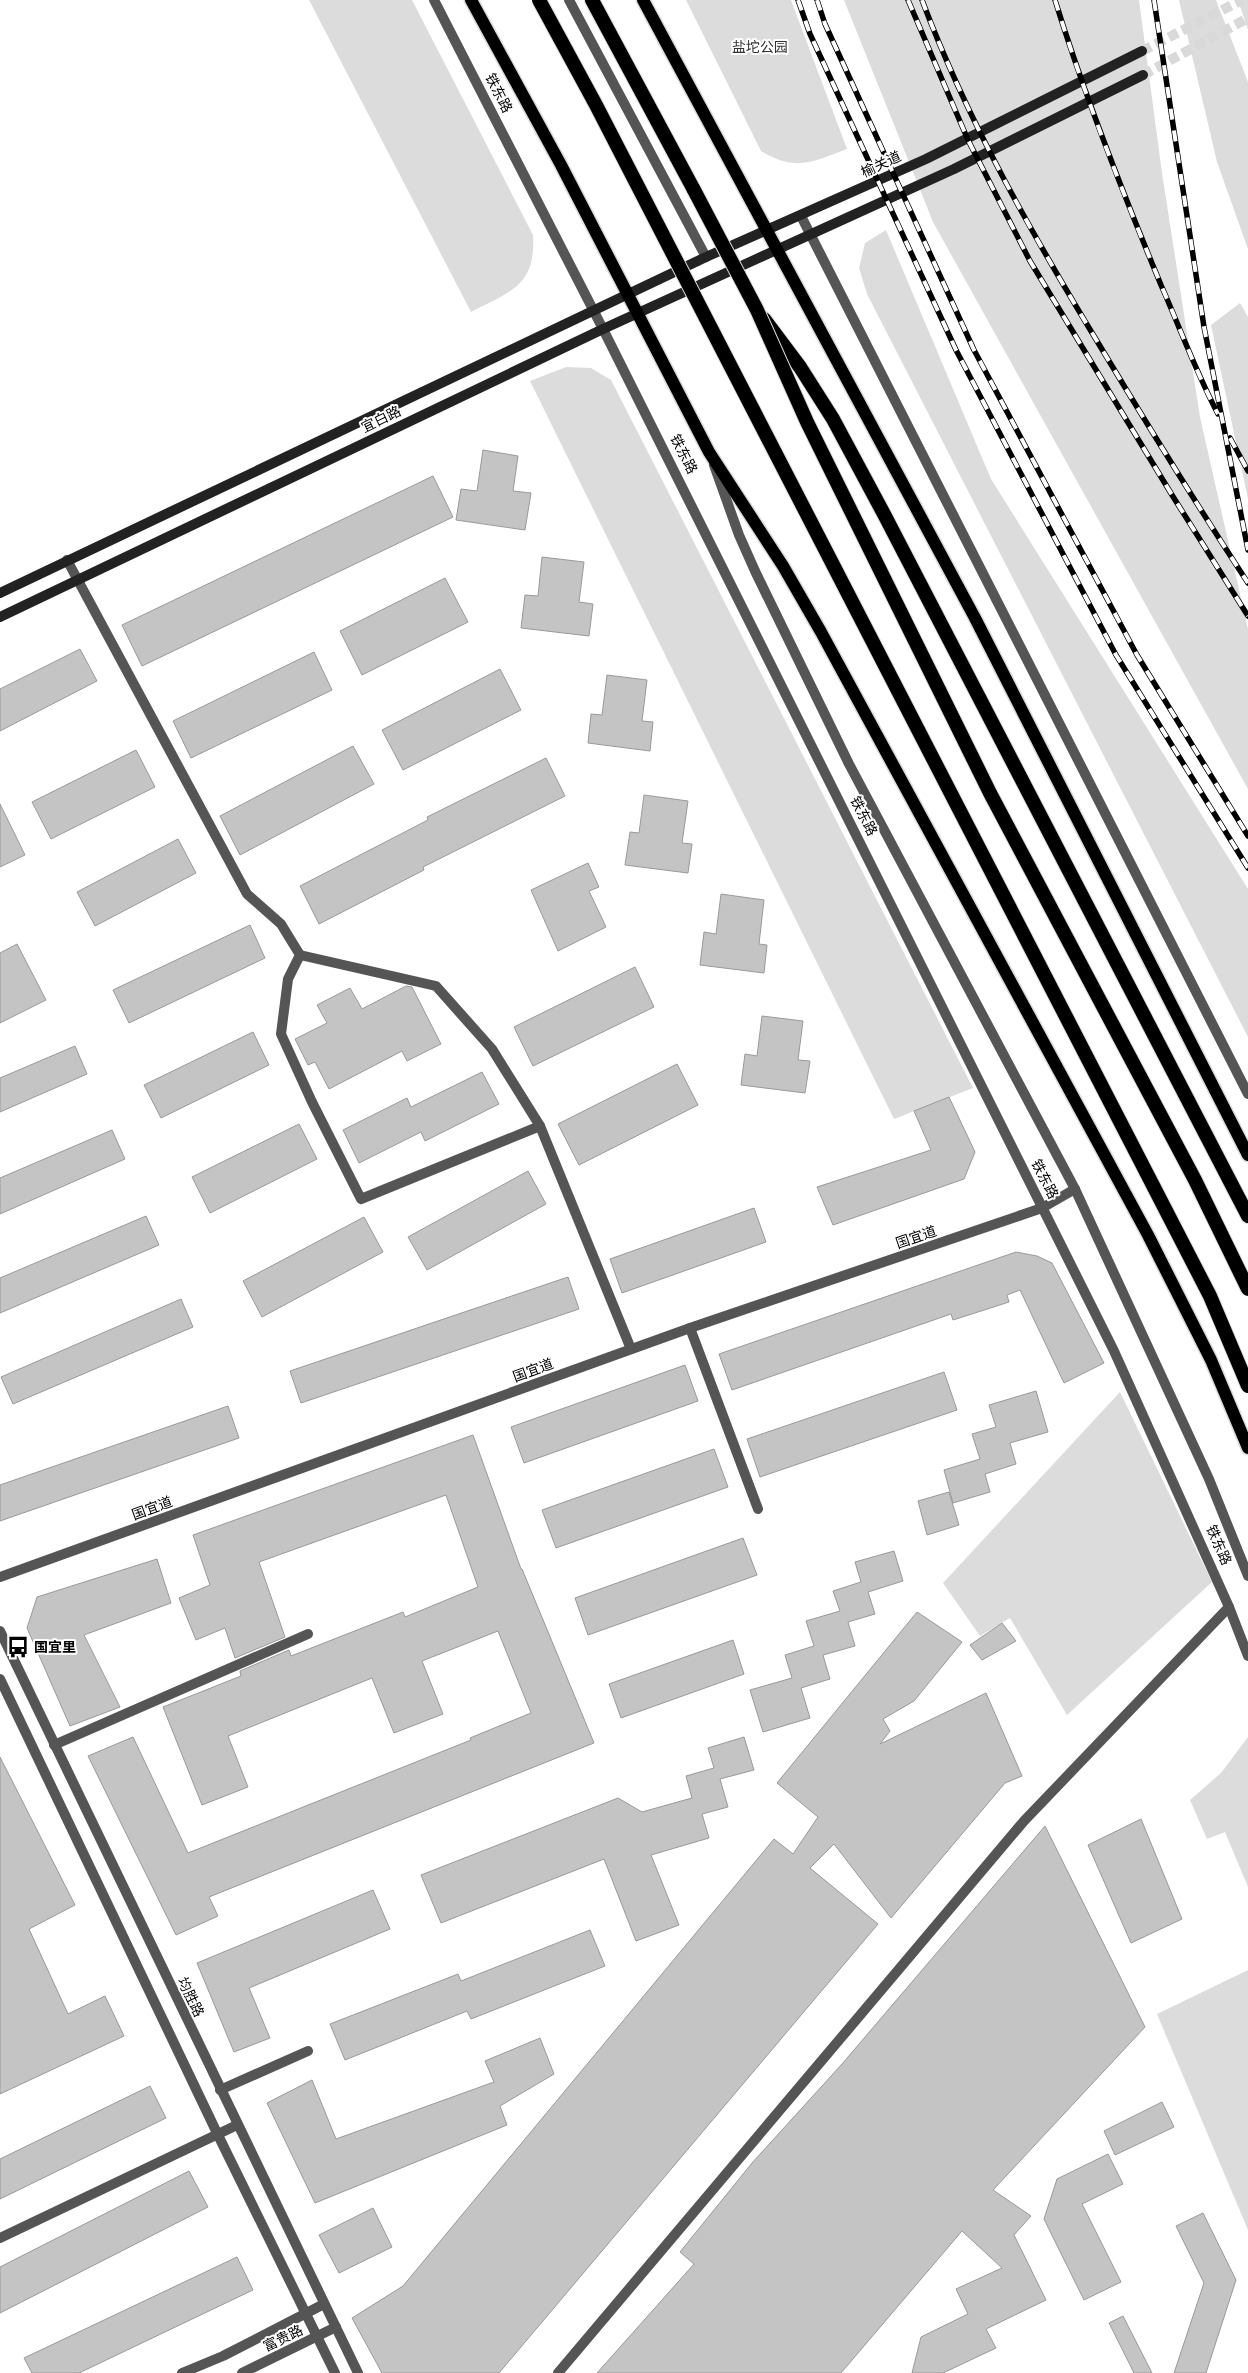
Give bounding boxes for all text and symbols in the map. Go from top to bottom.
park label: 盐坨公园 [732,39,788,55]
street label: 铁东路 [482,71,516,115]
street label: 榆关道 [859,148,903,180]
street label: 宜白路 [359,403,403,435]
street label: 铁东路 [667,432,701,476]
street label: 铁东路 [847,794,881,838]
street label: 铁东路 [1028,1157,1062,1201]
street label: 国宜道 [894,1223,938,1251]
street label: 国宜道 [511,1355,555,1385]
street label: 国宜道 [130,1493,174,1523]
street label: 铁东路 [1203,1523,1235,1567]
bus stop icon: 国宜里 [5,1634,31,1660]
place label: 国宜里 [34,1639,76,1655]
street label: 均胜路 [175,1975,207,2019]
street label: 富贵路 [261,2322,305,2354]

